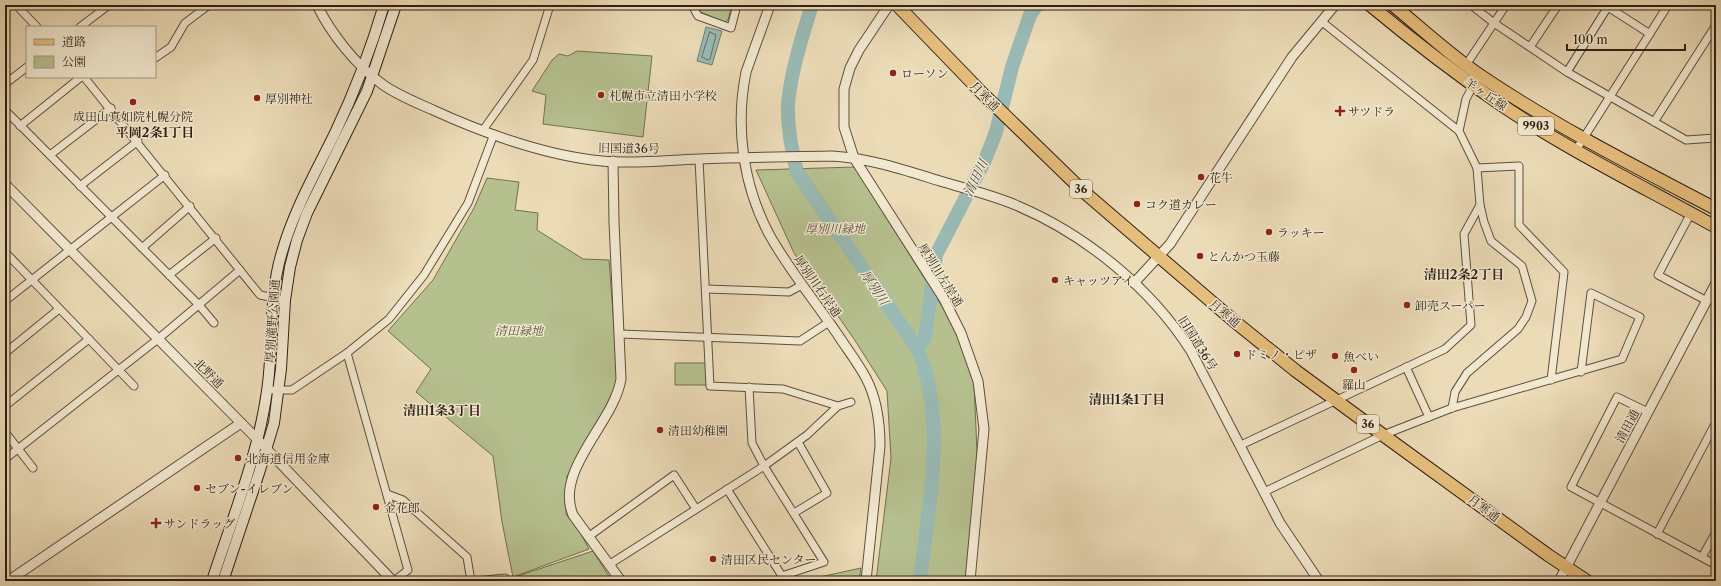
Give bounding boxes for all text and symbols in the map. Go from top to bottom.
legend [26,26,156,78]
scale bar [1567,26,1685,52]
text: 100 m [1573,32,1608,47]
text: 道路 [62,34,86,49]
text: 公園 [62,54,86,69]
place label: ローソン [901,66,949,81]
marker: ローソン [888,68,898,78]
street label: 羊ヶ丘線 [1462,74,1510,114]
street label: 月寒通 [967,78,1003,114]
place label: 札幌市立清田小学校 [609,88,717,103]
marker: 札幌市立清田小学校 [596,90,606,100]
place label: 厚別神社 [265,91,313,106]
marker: 厚別神社 [252,93,262,103]
marker: 成田山真如院札幌分院 [128,97,138,107]
place label: サツドラ [1348,104,1395,119]
marker: サツドラ [1335,106,1345,116]
place label: 成田山真如院札幌分院 [73,109,193,124]
road number: 9903 [1518,117,1554,135]
district label: 平岡2条1丁目 [116,124,194,140]
street label: 旧国道36号 [598,140,660,156]
water label: 清田川 [959,155,992,199]
place label: 花牛 [1209,170,1233,185]
marker: 花牛 [1196,172,1206,182]
road number: 36 [1070,180,1092,198]
place label: コク道カレー [1145,197,1217,212]
marker: コク道カレー [1132,199,1142,209]
park label: 厚別川緑地 [805,221,867,236]
place label: ラッキー [1277,225,1325,240]
marker: ラッキー [1264,227,1274,237]
street label: 厚別川左岸通 [916,240,966,310]
place label: とんかつ玉藤 [1208,249,1280,264]
marker: とんかつ玉藤 [1195,251,1205,261]
street label: 厚別川右岸通 [791,252,845,320]
water label: 厚別川 [857,266,894,309]
district label: 清田2条2丁目 [1424,266,1504,282]
place label: キャッツアイ [1063,273,1134,288]
marker: キャッツアイ [1050,275,1060,285]
street label: 厚別滝野公園通 [262,279,282,363]
street label: 月寒通 [1206,296,1244,330]
place label: 卸売スーパー [1415,298,1486,313]
marker: 卸売スーパー [1402,300,1412,310]
street label: 旧国道36号 [1175,313,1221,373]
park label: 清田緑地 [495,323,545,338]
place label: ドミノ・ピザ [1245,347,1317,362]
marker: ドミノ・ピザ [1232,349,1242,359]
place label: 魚べい [1343,349,1379,364]
marker: 魚べい [1330,351,1340,361]
street label: 北野通 [191,355,227,391]
marker: 羅山 [1349,365,1359,375]
place label: 羅山 [1342,377,1366,392]
district label: 清田1条1丁目 [1089,391,1165,407]
district label: 清田1条3丁目 [403,402,481,418]
street label: 清田通 [1612,407,1642,445]
road number: 36 [1357,415,1379,433]
place label: 清田幼稚園 [668,423,728,438]
marker: 清田幼稚園 [655,425,665,435]
place label: 北海道信用金庫 [246,451,330,466]
marker: 北海道信用金庫 [233,453,243,463]
place label: セブン-イレブン [205,481,294,496]
marker: セブン-イレブン [192,483,202,493]
street label: 月寒通 [1465,491,1503,525]
place label: 金花郎 [384,500,420,515]
marker: 金花郎 [371,502,381,512]
place label: サンドラッグ [164,516,235,531]
marker: サンドラッグ [151,518,161,528]
place label: 清田区民センター [721,552,817,567]
marker: 清田区民センター [708,554,718,564]

